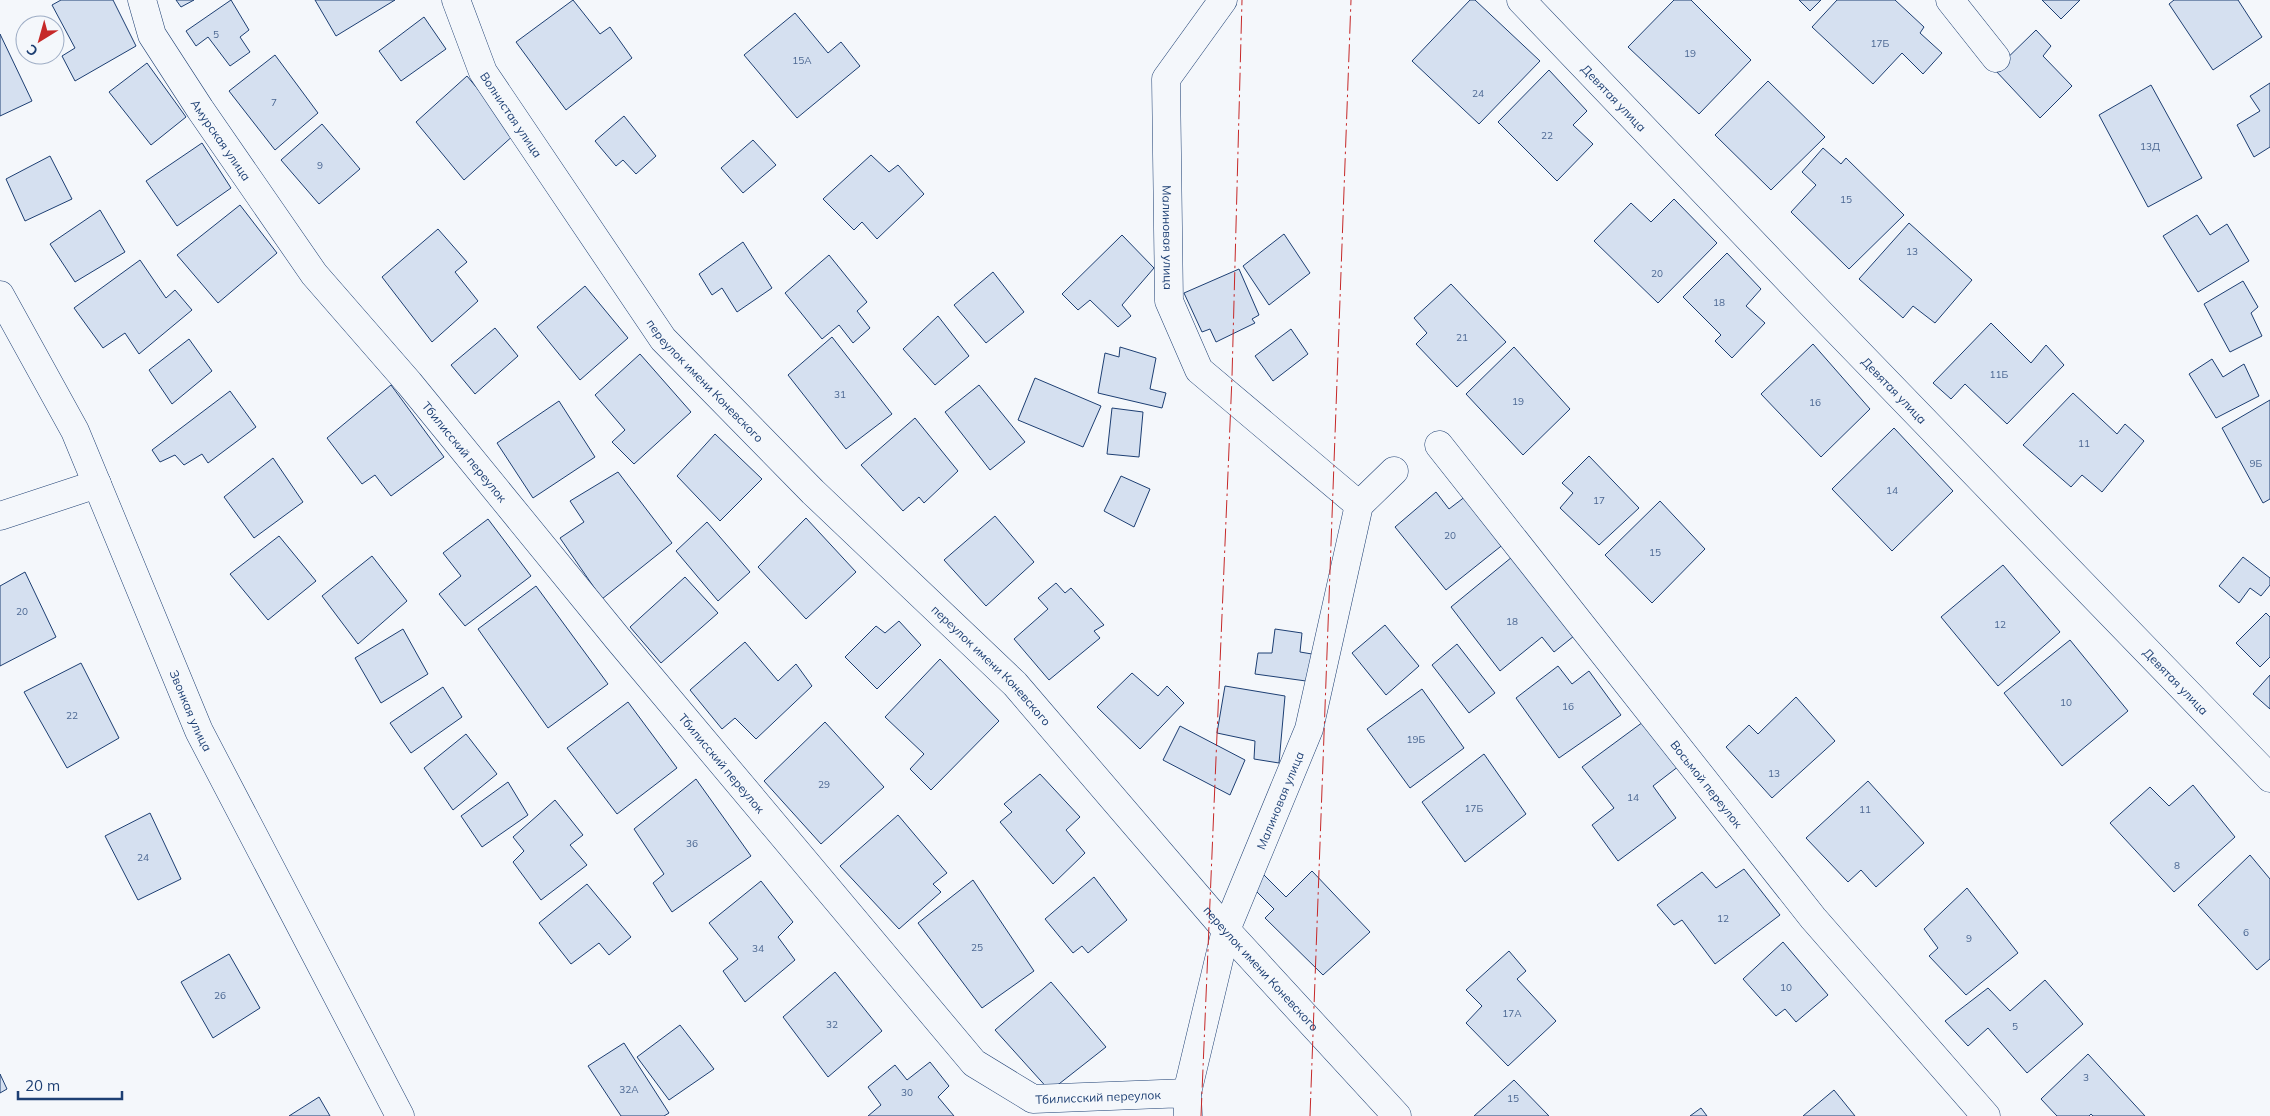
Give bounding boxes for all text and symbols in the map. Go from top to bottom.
north arrow [15,15,65,65]
house number: 5 [213,28,219,41]
house number: 17Б [1871,37,1890,50]
text: С [23,40,41,60]
house number: 19 [1684,47,1696,60]
house number: 15А [792,54,812,67]
street label: Девятая улица [1579,61,1650,134]
street label: Волнистая улица [477,69,546,160]
house number: 24 [1472,87,1484,100]
street label: Амурская улица [188,96,255,183]
house number: 7 [271,96,277,109]
house number: 22 [1541,129,1553,142]
house number: 13Д [2140,140,2160,153]
house number: 9 [317,159,323,172]
street label: Малиновая улица [1160,185,1176,290]
house number: 15 [1840,193,1852,206]
house number: 13 [1906,245,1918,258]
house number: 20 [1651,267,1663,280]
house number: 18 [1713,296,1725,309]
street label: переулок имени Коневского [644,316,767,445]
house number: 21 [1456,331,1468,344]
street label: Девятая улица [1859,353,1930,426]
house number: 11Б [1990,368,2009,381]
house number: 31 [834,388,846,401]
house number: 19 [1512,395,1524,408]
house number: 16 [1809,396,1821,409]
street label: Тбилисский переулок [419,398,511,505]
house number: 11 [2078,437,2090,450]
house number: 9Б [2250,457,2263,470]
house number: 14 [1886,484,1898,497]
house number: 17 [1593,494,1605,507]
house number: 20 [1444,529,1456,542]
house number: 15 [1649,546,1661,559]
street label: переулок имени Коневского [929,601,1055,728]
house number: 20 [16,605,28,618]
house number: 18 [1506,615,1518,628]
house number: 12 [1994,618,2006,631]
street label: Девятая улица [2140,645,2212,718]
street label: Звонкая улица [167,668,216,754]
house number: 10 [2060,696,2072,709]
house number: 16 [1562,700,1574,713]
house number: 22 [66,709,78,722]
street label: Тбилисский переулок [676,710,768,816]
house number: 19Б [1407,733,1426,746]
street label: Восьмой переулок [1668,737,1746,831]
street label: Малиновая улица [1253,749,1307,852]
house number: 13 [1768,767,1780,780]
house number: 29 [818,778,830,791]
house number: 14 [1627,791,1639,804]
house number: 17Б [1465,802,1484,815]
house number: 11 [1859,803,1871,816]
house number: 36 [686,837,698,850]
house number: 24 [137,851,149,864]
house number: 8 [2174,859,2180,872]
street label: переулок имени Коневского [1201,902,1322,1034]
house number: 12 [1717,912,1729,925]
house number: 6 [2243,926,2249,939]
house number: 9 [1966,932,1972,945]
house number: 25 [971,941,983,954]
house number: 34 [752,942,764,955]
house number: 10 [1780,981,1792,994]
house number: 26 [214,989,226,1002]
house number: 17А [1502,1007,1522,1020]
house number: 32 [826,1018,838,1031]
house number: 5 [2012,1020,2018,1033]
scale bar [18,1068,121,1100]
house number: 3 [2083,1071,2089,1084]
text: 20 m [25,1076,60,1095]
house number: 32А [619,1083,639,1096]
house number: 30 [901,1086,913,1099]
street label: Тбилисский переулок [1035,1087,1162,1106]
house number: 15 [1507,1092,1519,1105]

